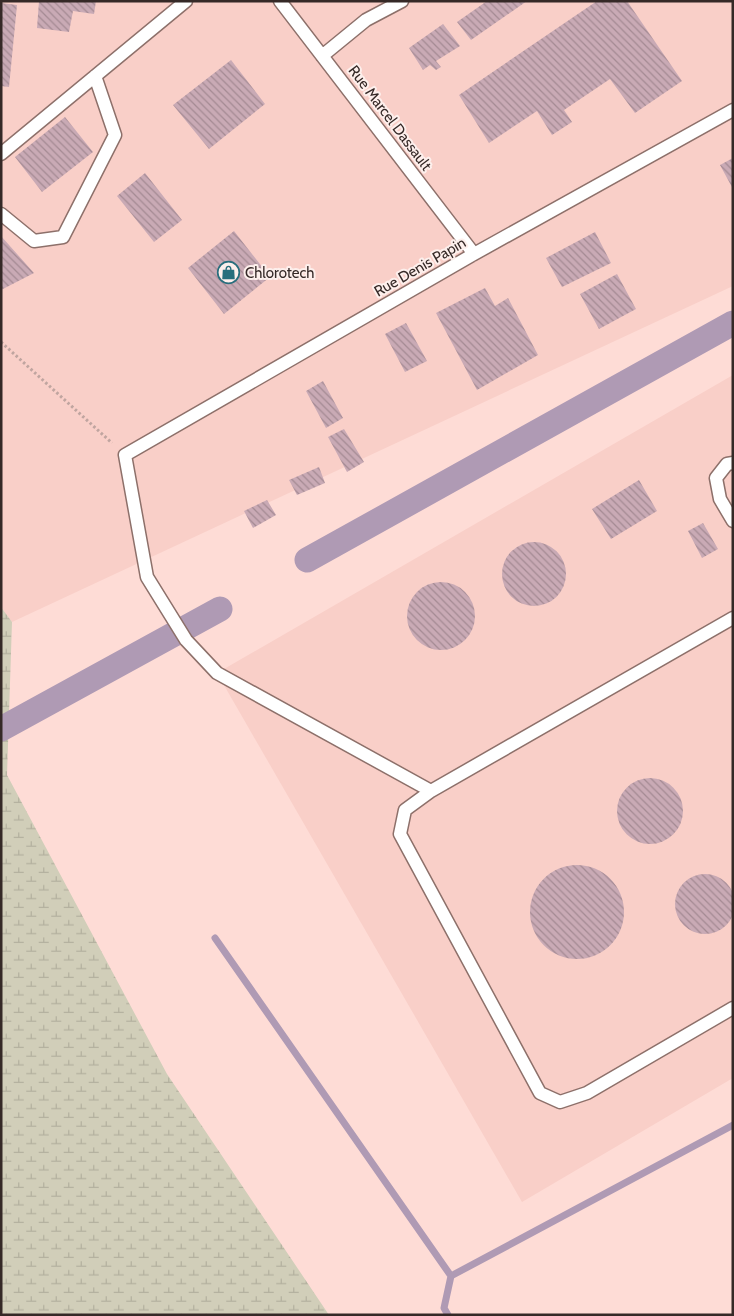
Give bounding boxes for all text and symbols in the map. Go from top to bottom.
street label: Rue Marcel Dassault [345,62,435,174]
street label: Rue Denis Papin [371,233,469,301]
shop icon: Chlorotech [217,261,241,285]
place label: Chlorotech [245,264,314,282]

